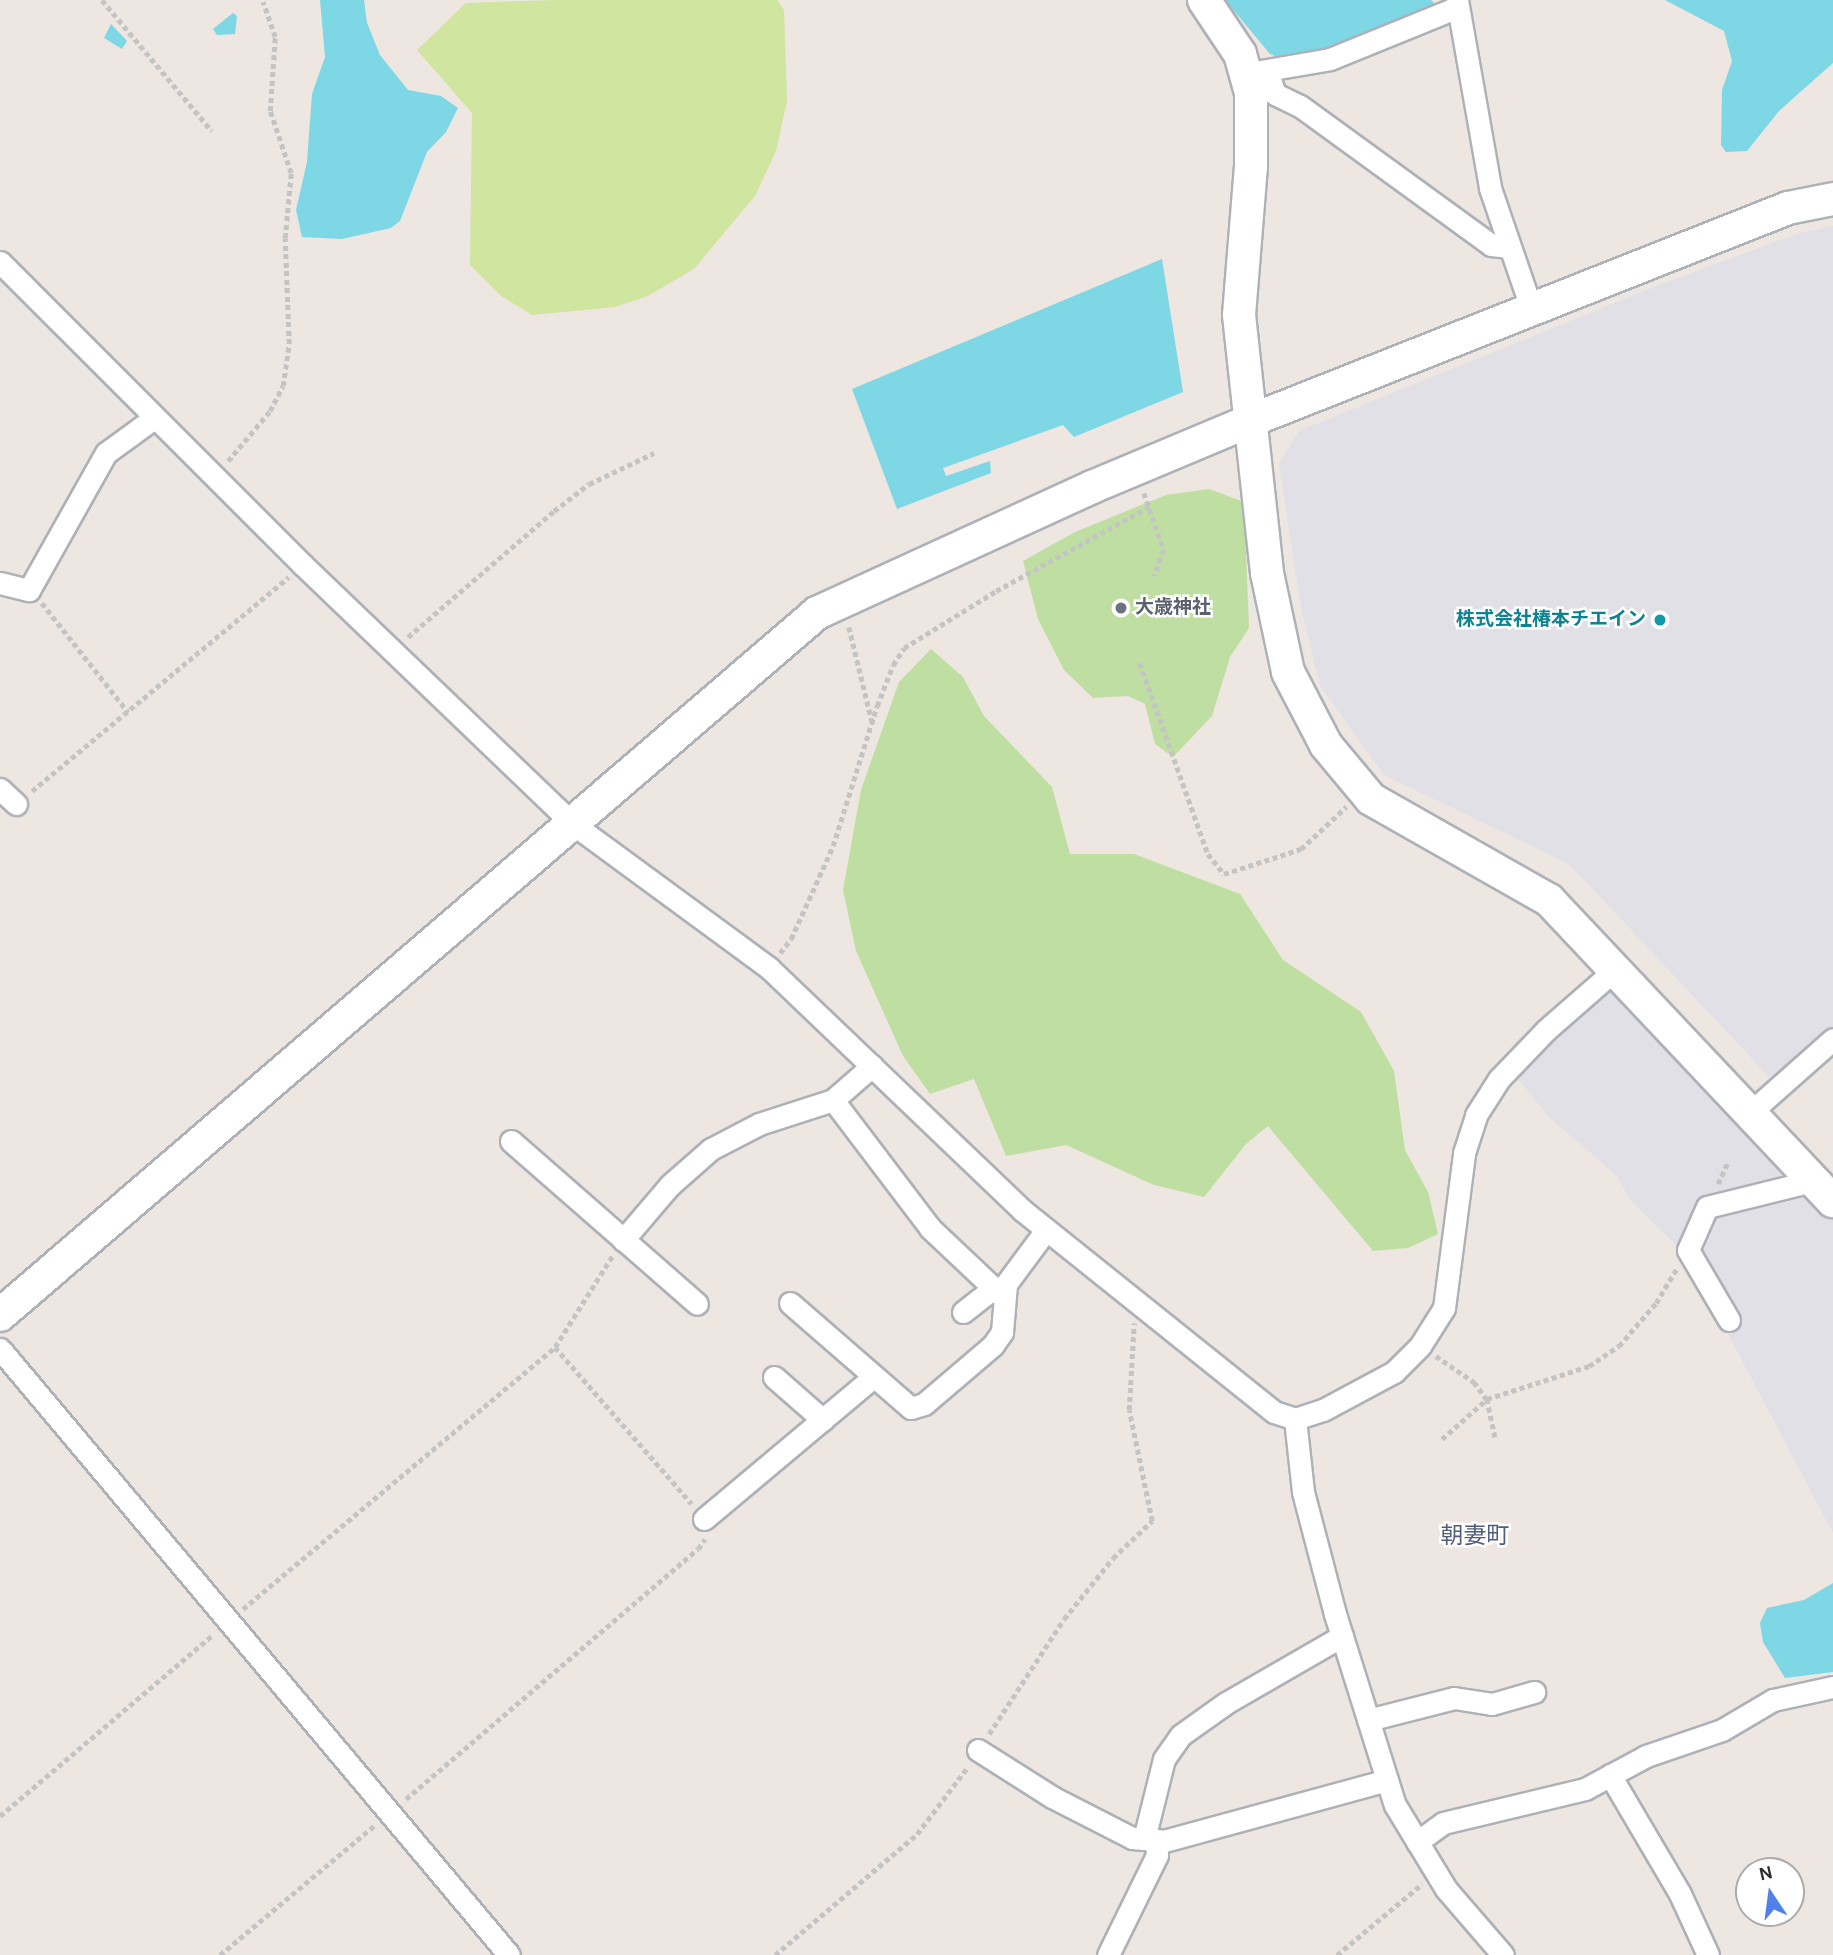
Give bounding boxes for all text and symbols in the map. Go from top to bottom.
place label: 大歳神社 [1135,597,1211,619]
marker: 大歳神社 [1113,600,1129,616]
place label: 株式会社椿本チエイン [1456,609,1646,631]
marker: 株式会社椿本チエイン [1652,612,1668,628]
district label: 朝妻町 [1441,1522,1509,1550]
north arrow [1735,1857,1805,1927]
text: N [1757,1861,1775,1886]

